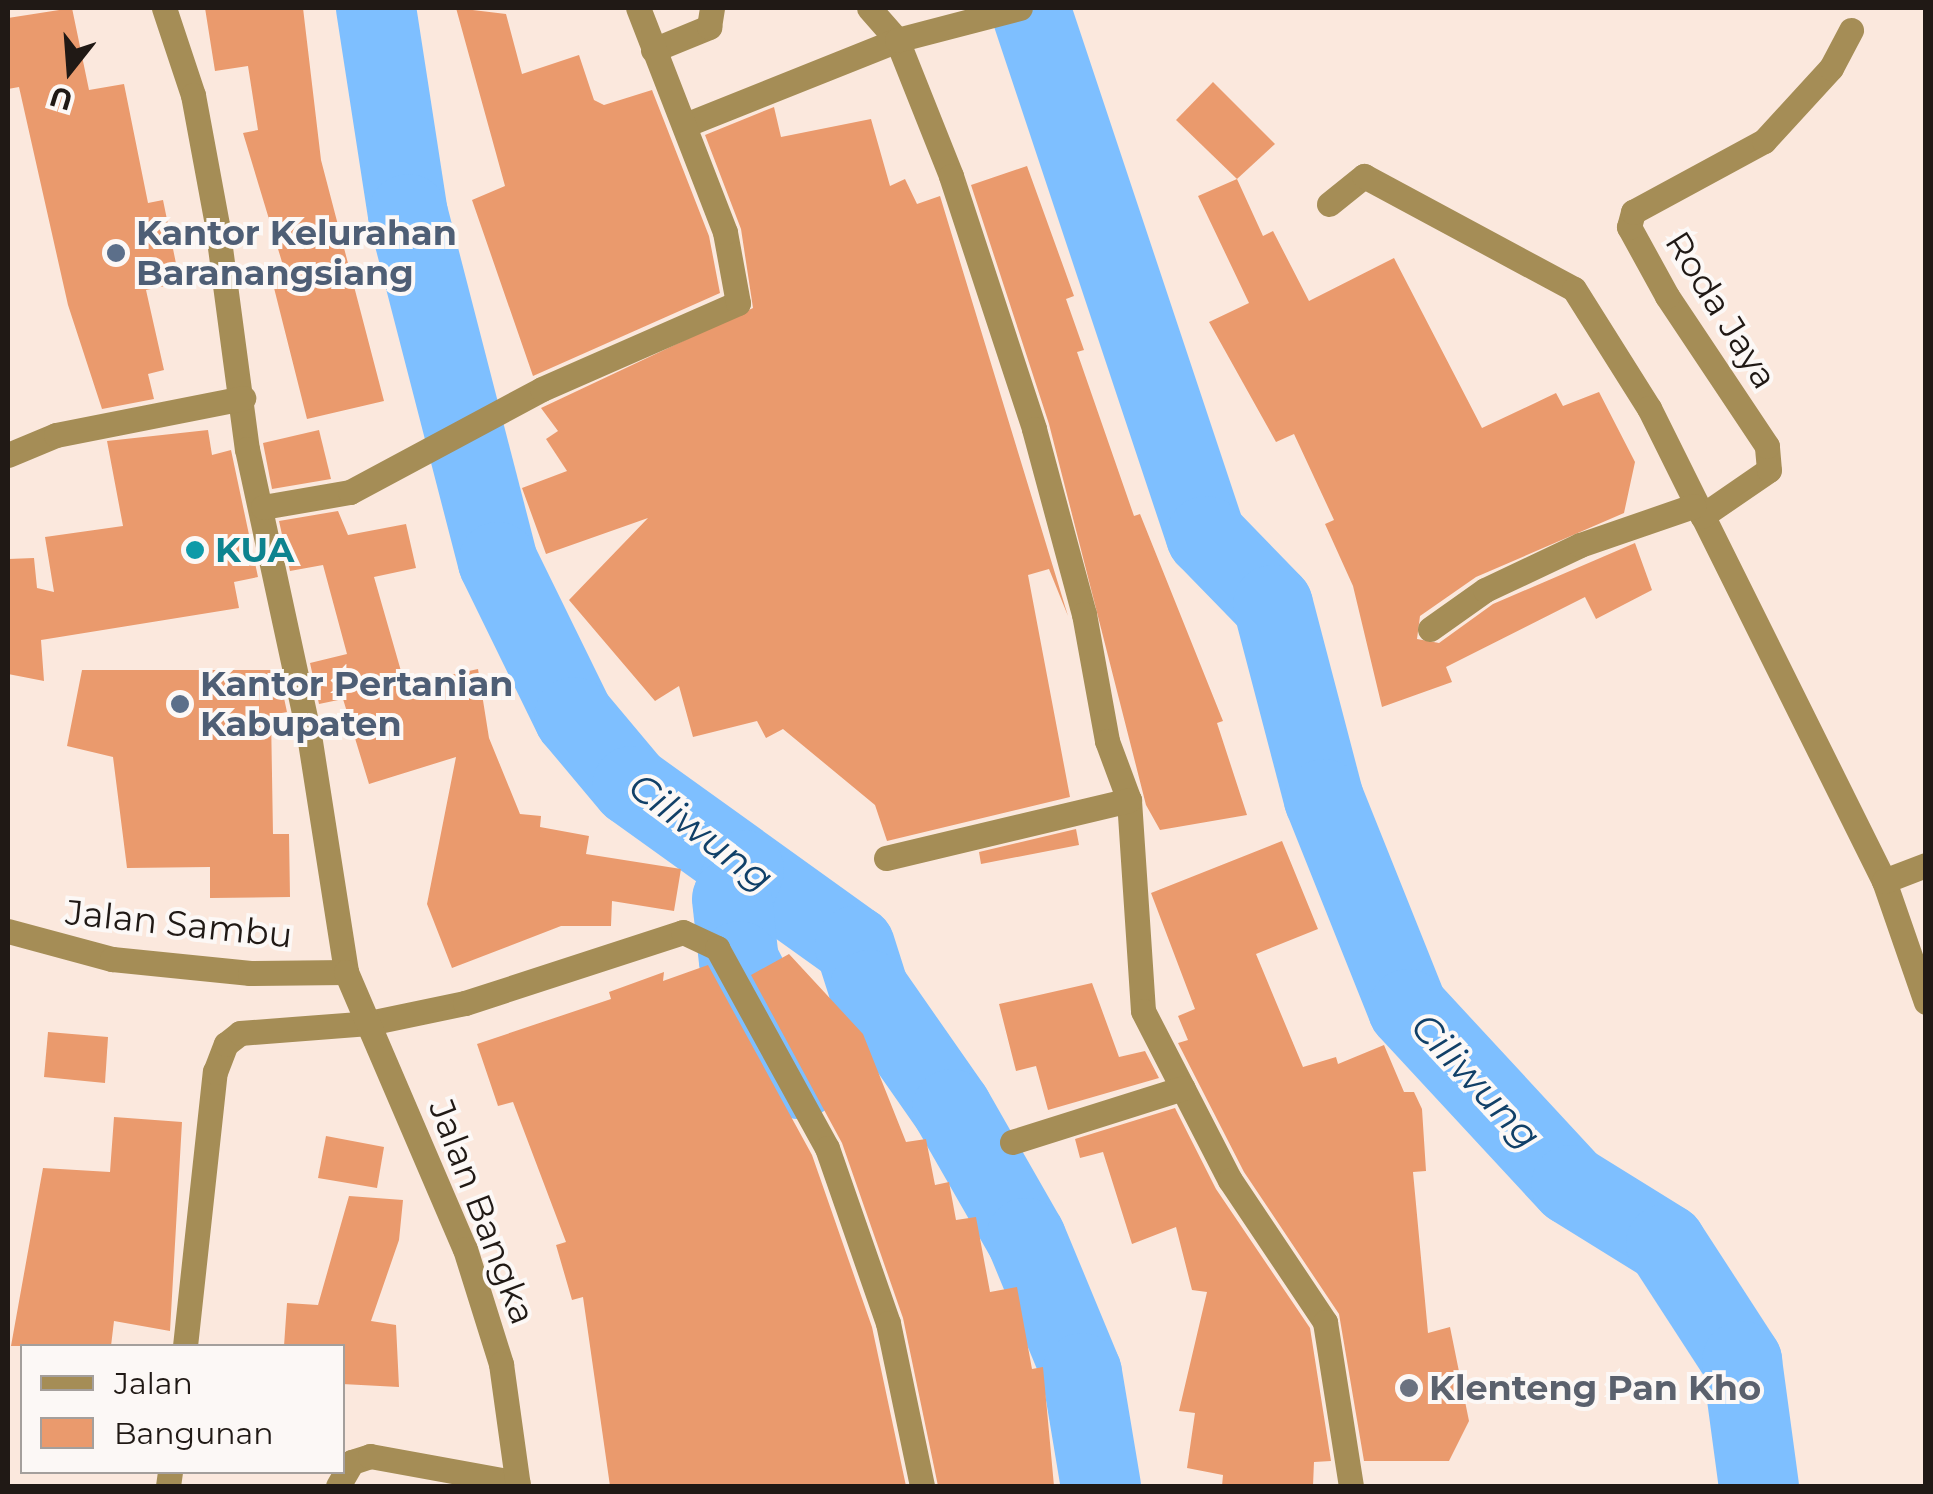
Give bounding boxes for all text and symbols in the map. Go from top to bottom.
north arrow [20,20,120,120]
text: U [46,79,77,118]
place label: Kantor Kelurahan Baranangsiang [136,212,457,294]
street label: Roda Jaya [1656,224,1786,396]
marker: Kantor Kelurahan Baranangsiang [105,242,127,264]
place label: KUA [215,529,294,571]
marker: KUA [184,539,206,561]
place label: Kantor Pertanian Kabupaten [200,663,513,745]
marker: Kantor Pertanian Kabupaten [169,693,191,715]
water label: Ciliwung [620,763,782,901]
street label: Jalan Sambu [64,891,294,957]
water label: Ciliwung [1402,1004,1550,1158]
street label: Jalan Bangka [420,1094,544,1330]
legend [20,1344,345,1474]
text: Jalan [114,1365,193,1402]
place label: Klenteng Pan Kho [1429,1367,1761,1409]
marker: Klenteng Pan Kho [1398,1377,1420,1399]
text: Bangunan [114,1415,274,1452]

